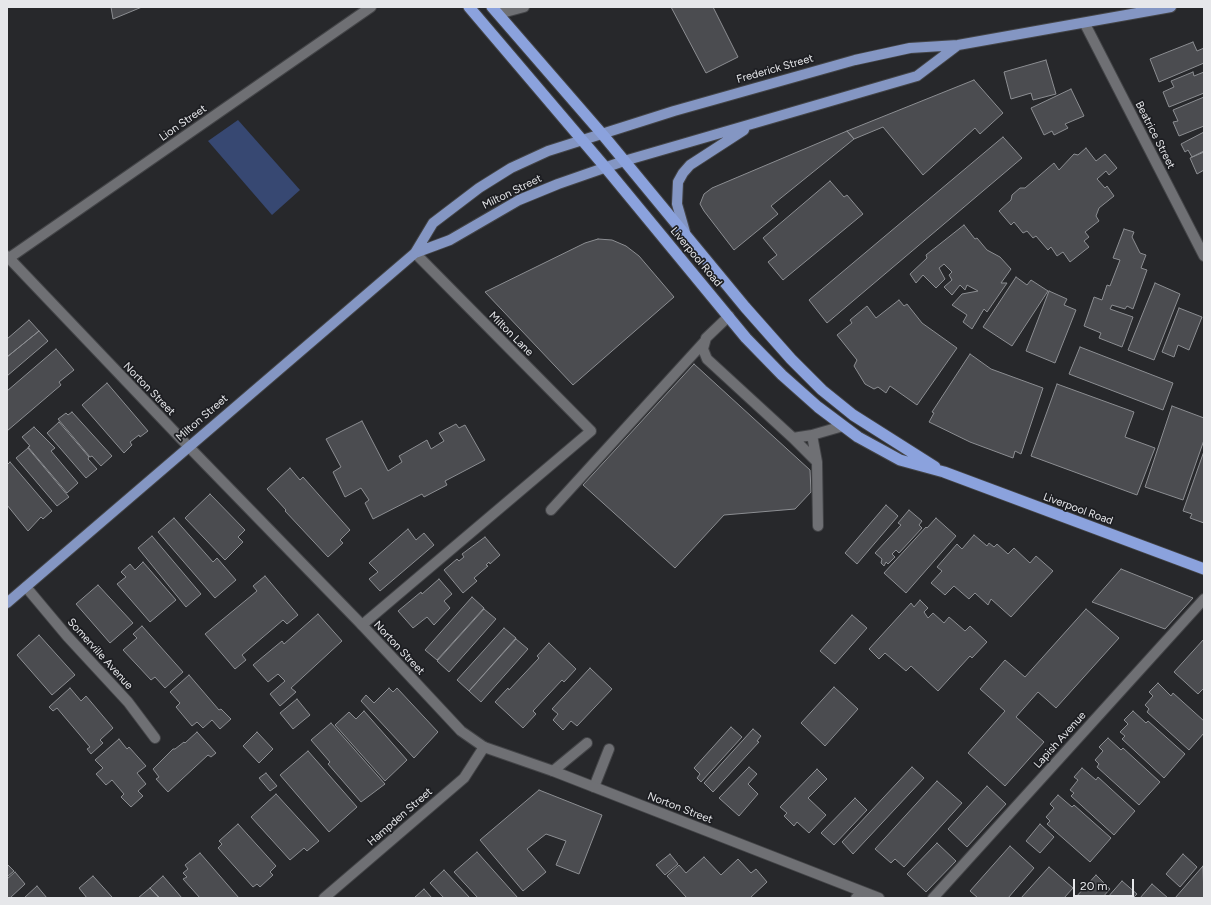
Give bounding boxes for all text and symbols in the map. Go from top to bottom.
street label: Frederick Street [735,52,815,86]
street label: Beatrice Street [1132,99,1178,171]
street label: Lion Street [157,102,209,144]
street label: Milton Street [480,172,544,212]
street label: Liverpool Road [667,225,725,289]
street label: Milton Lane [486,309,536,359]
street label: Norton Street [120,360,178,418]
street label: Milton Street [173,392,231,444]
street label: Liverpool Road [1041,490,1115,528]
street label: Somerville Avenue [65,616,135,692]
street label: Norton Street [371,618,427,678]
street label: Lapish Avenue [1031,709,1089,771]
street label: Hampden Street [365,785,435,849]
street label: Norton Street [646,790,714,826]
scale bar [1075,871,1136,897]
text: 20 m [1080,879,1108,893]

